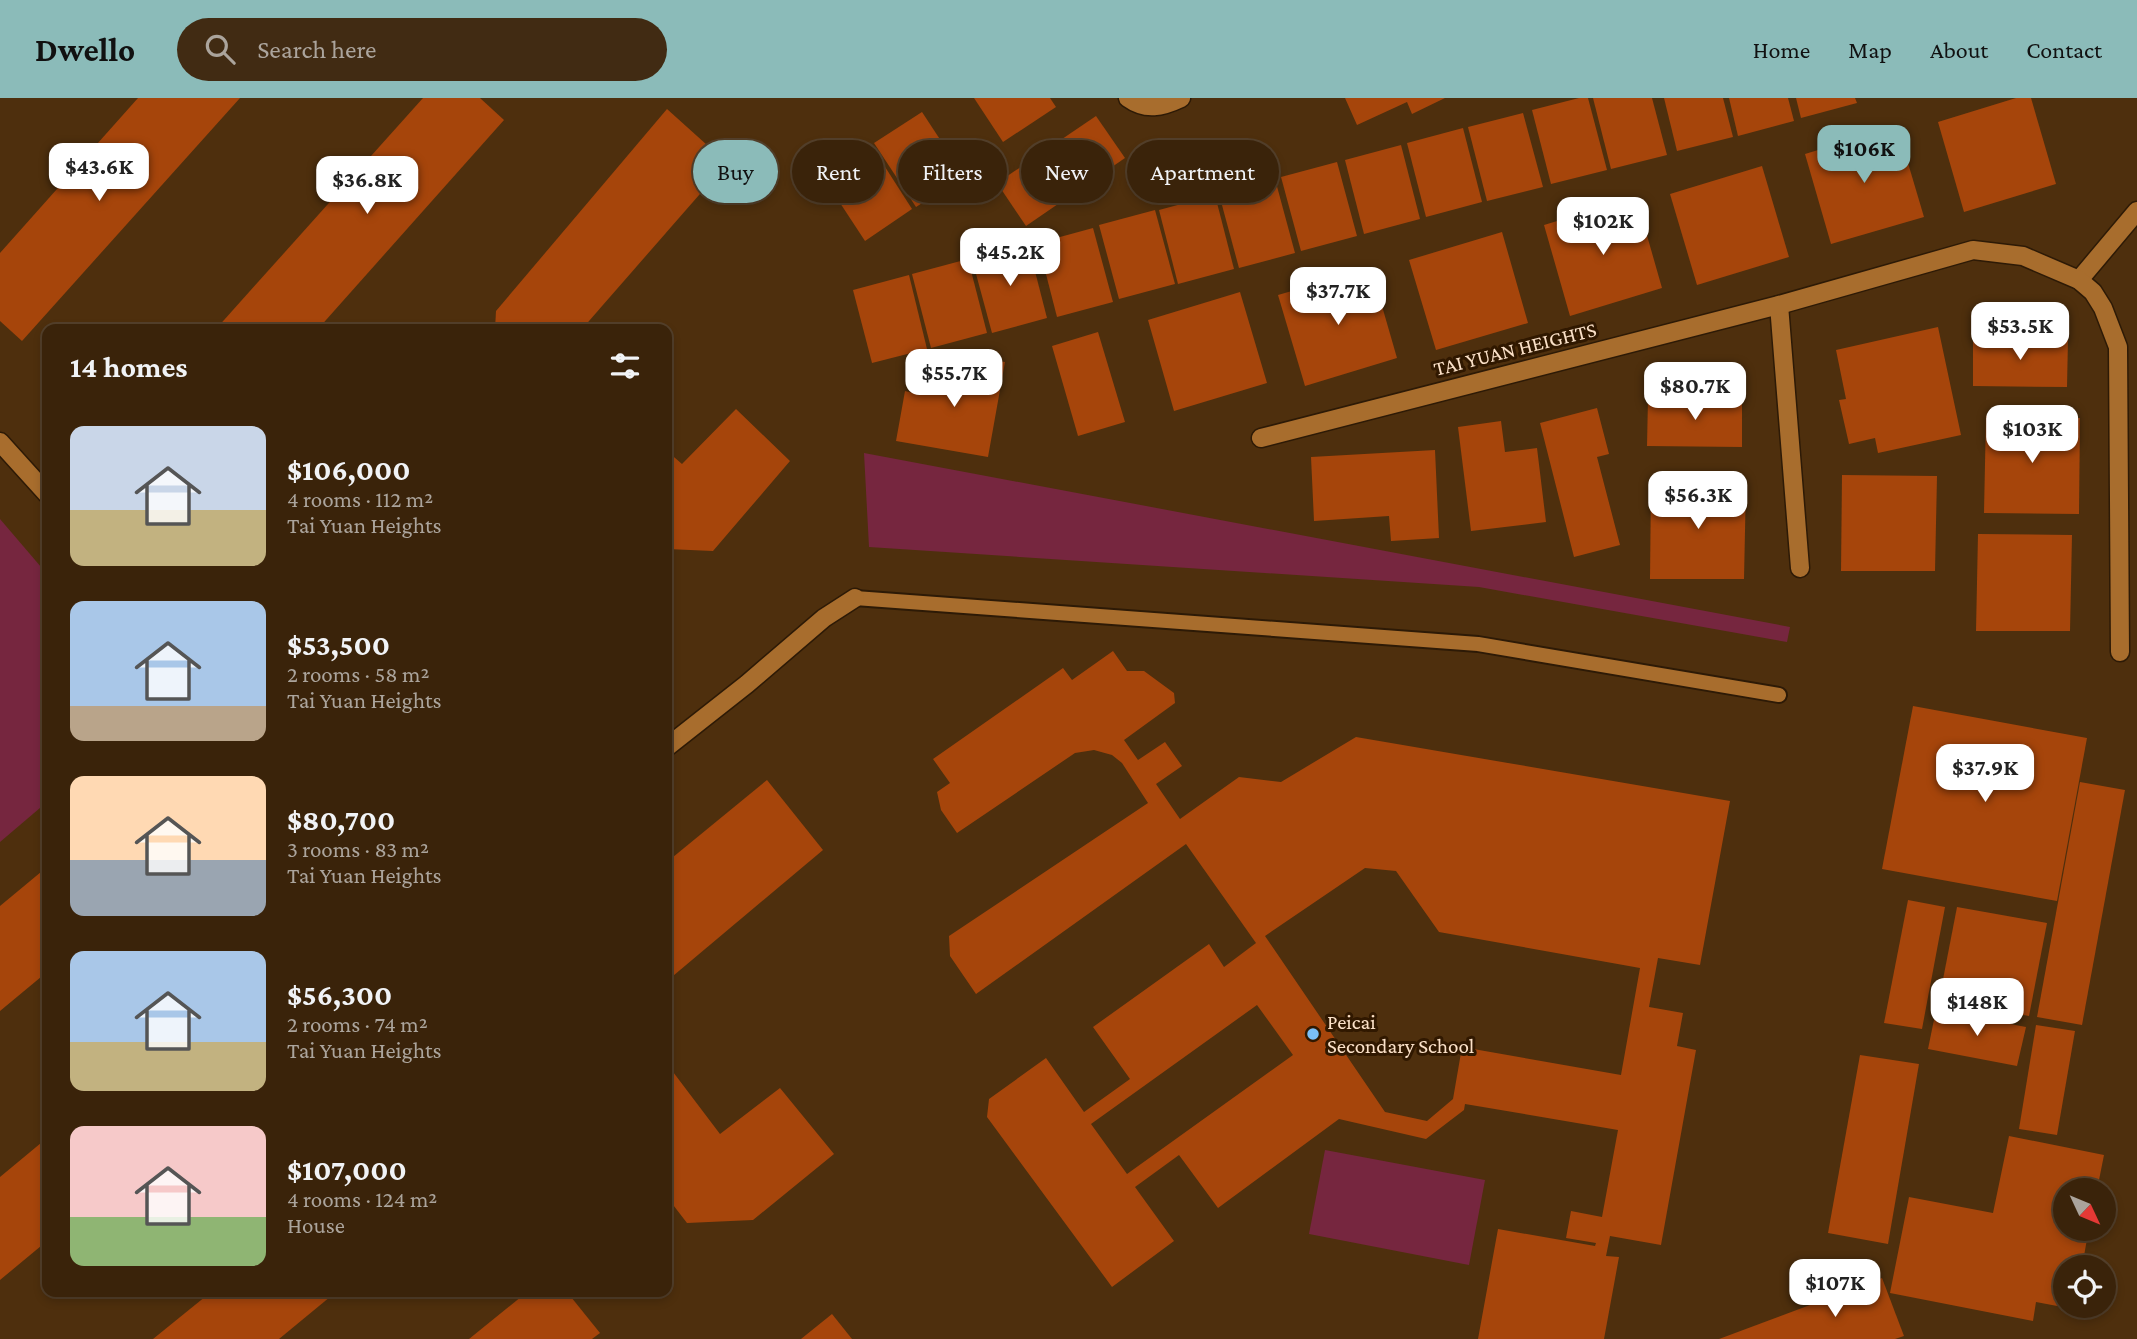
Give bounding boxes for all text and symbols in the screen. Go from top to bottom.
search box [177,18,667,81]
icon: search [201,30,239,68]
text: Dwello [35,31,135,68]
text: Search here [257,35,377,64]
text: Home [1753,36,1810,63]
text: Map [1848,36,1892,63]
text: About [1930,36,1988,63]
text: Contact [2026,36,2102,63]
pin: $106K [1815,126,1913,185]
text: $106K [1833,135,1895,161]
chip: Buy [693,140,778,203]
chip: Rent [792,140,884,203]
chip: Filters [898,140,1007,203]
chip: New [1021,140,1113,203]
chip: Apartment [1127,140,1279,203]
pin: $43.6K [42,144,156,203]
text: $43.6K [65,153,133,179]
pin: $36.8K [310,156,424,216]
text: $36.8K [332,166,402,192]
pin: $102K [1554,198,1652,257]
text: $102K [1573,207,1633,233]
pin: $45.2K [953,228,1067,288]
text: $45.2K [976,238,1044,264]
pin: $37.7K [1281,268,1395,327]
text: $37.7K [1306,277,1370,303]
pin: $53.5K [1963,302,2077,362]
text: $53.5K [1987,312,2053,338]
street label: TAI YUAN HEIGHTS [1431,317,1599,381]
icon: filters [606,347,644,385]
text: 14 homes [70,350,188,383]
pin: $55.7K [897,350,1011,409]
text: $55.7K [921,359,987,385]
pin: $80.7K [1638,362,1752,422]
text: $80.7K [1660,372,1730,398]
pin: $103K [1983,406,2081,465]
text: $103K [2002,415,2062,441]
text: $106,000 [287,453,410,486]
icon: home [126,454,210,538]
pin: $56.3K [1641,472,1755,531]
text: $56.3K [1664,481,1732,507]
text: 4 rooms · 112 m² [287,486,433,512]
text: Tai Yuan Heights [287,512,442,538]
text: $53,500 [287,628,390,661]
icon: home [126,629,210,713]
text: 2 rooms · 58 m² [287,661,429,687]
text: Tai Yuan Heights [287,687,442,713]
pin: $37.9K [1928,744,2042,804]
text: $37.9K [1952,754,2018,780]
text: $80,700 [287,803,395,836]
icon: home [126,804,210,888]
text: 3 rooms · 83 m² [287,836,429,862]
text: Tai Yuan Heights [287,862,442,888]
text: $56,300 [287,978,392,1011]
pin: $148K [1928,978,2026,1038]
icon: home [126,979,210,1063]
text: $148K [1947,988,2007,1014]
place label: Peicai Secondary School [1327,1010,1474,1058]
text: 2 rooms · 74 m² [287,1011,428,1037]
marker: Peicai Secondary School [1305,1026,1321,1042]
text: Tai Yuan Heights [287,1037,442,1063]
text: $107,000 [287,1153,407,1186]
icon: home [126,1154,210,1238]
north arrow [2053,1178,2116,1241]
map controls [2053,1178,2116,1318]
text: 4 rooms · 124 m² [287,1186,437,1212]
text: House [287,1212,345,1238]
button: locate [2053,1255,2116,1318]
pin: $107K [1786,1260,1884,1319]
text: $107K [1805,1269,1865,1295]

